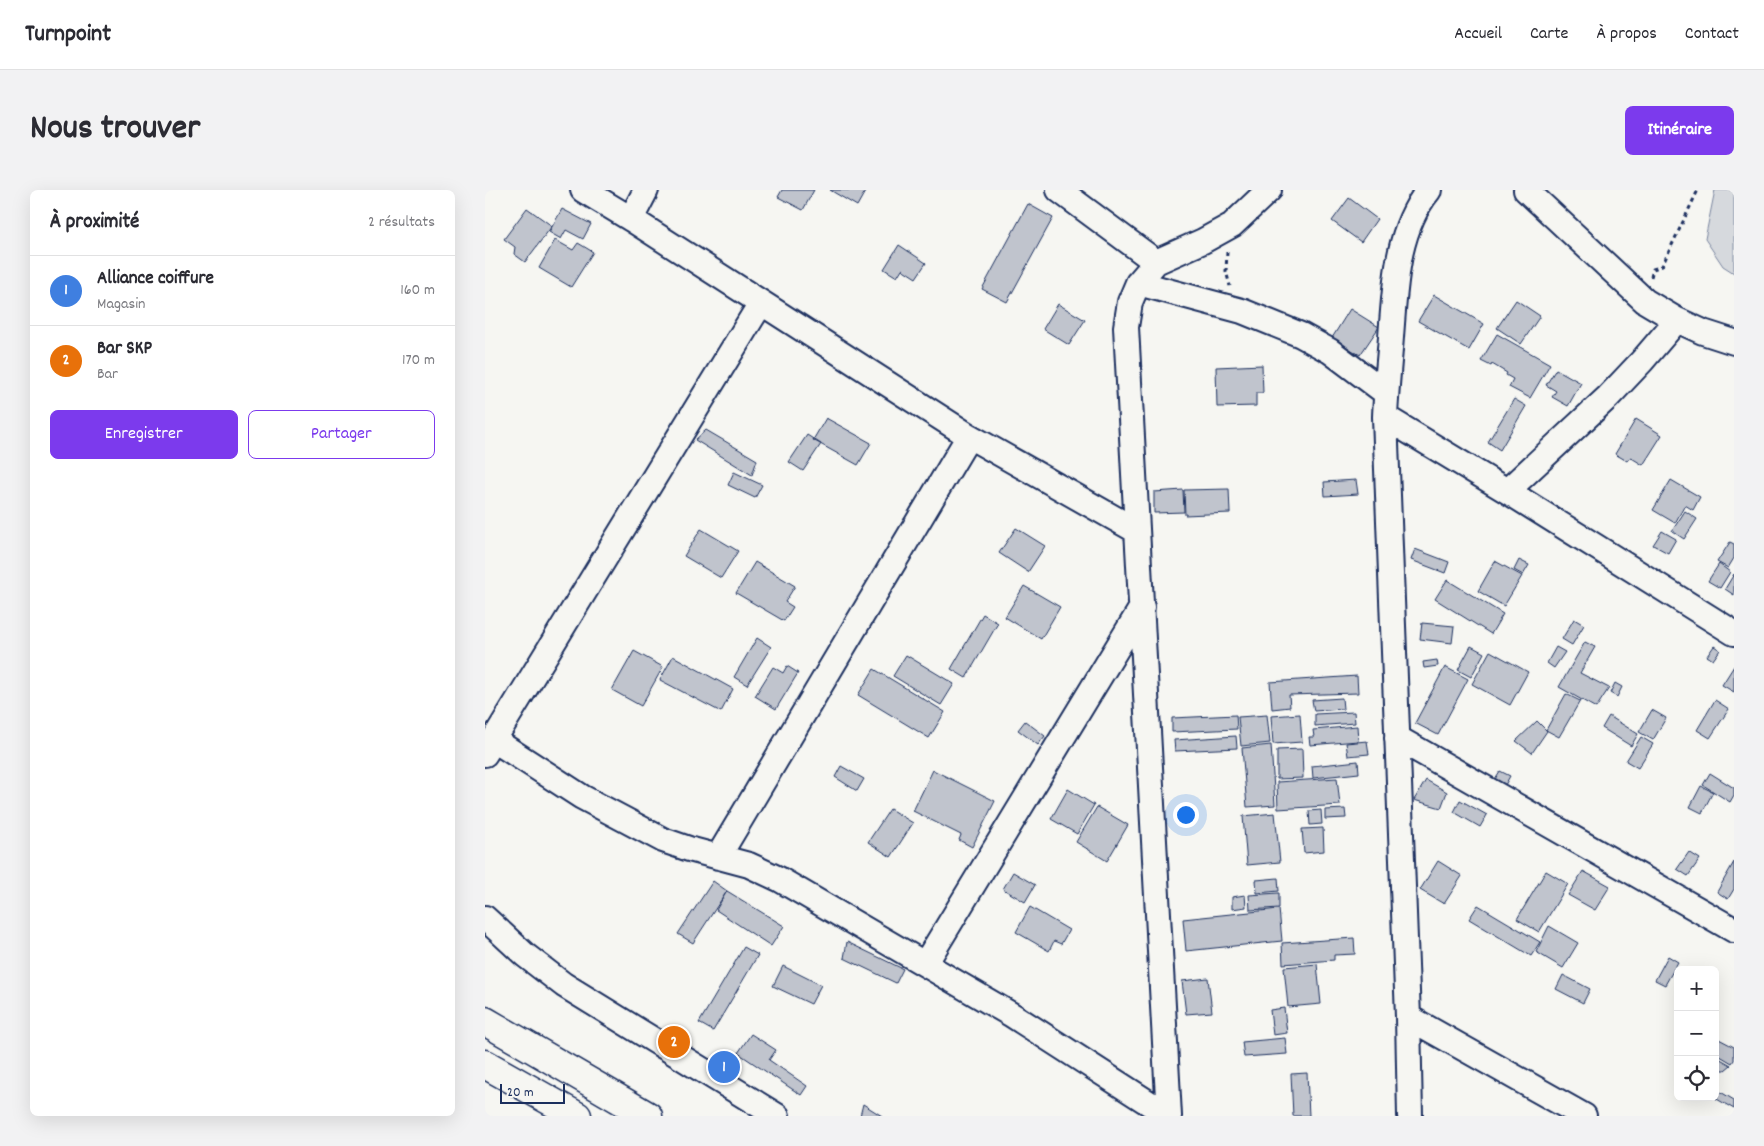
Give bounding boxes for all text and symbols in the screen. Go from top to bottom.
text: Turnpoint [25,18,111,52]
text: Accueil [1454,22,1502,47]
text: Carte [1530,22,1569,47]
text: À propos [1597,22,1657,47]
text: Contact [1685,22,1739,47]
text: Nous trouver [30,105,200,155]
button: Itinéraire [1625,106,1734,155]
text: À proximité [50,208,139,238]
text: 2 résultats [368,211,435,234]
text: Alliance coiffure [97,266,214,293]
text: 1 [64,279,68,302]
text: 160 m [400,279,435,302]
text: Magasin [97,293,145,316]
text: Bar SKP [97,336,152,363]
text: 2 [63,349,70,372]
text: 170 m [402,349,435,372]
text: Bar [97,363,118,386]
button: Enregistrer [50,410,238,459]
button: Partager [248,410,435,459]
your location [1173,802,1199,828]
map controls [1674,966,1719,1101]
button: + [1674,966,1719,1011]
button: − [1674,1011,1719,1056]
pin: 2 [658,1023,690,1061]
pin: 1 [708,1048,740,1086]
button: locate [1674,1056,1719,1101]
scale bar [500,1081,565,1104]
text: 20 m [507,1083,534,1103]

